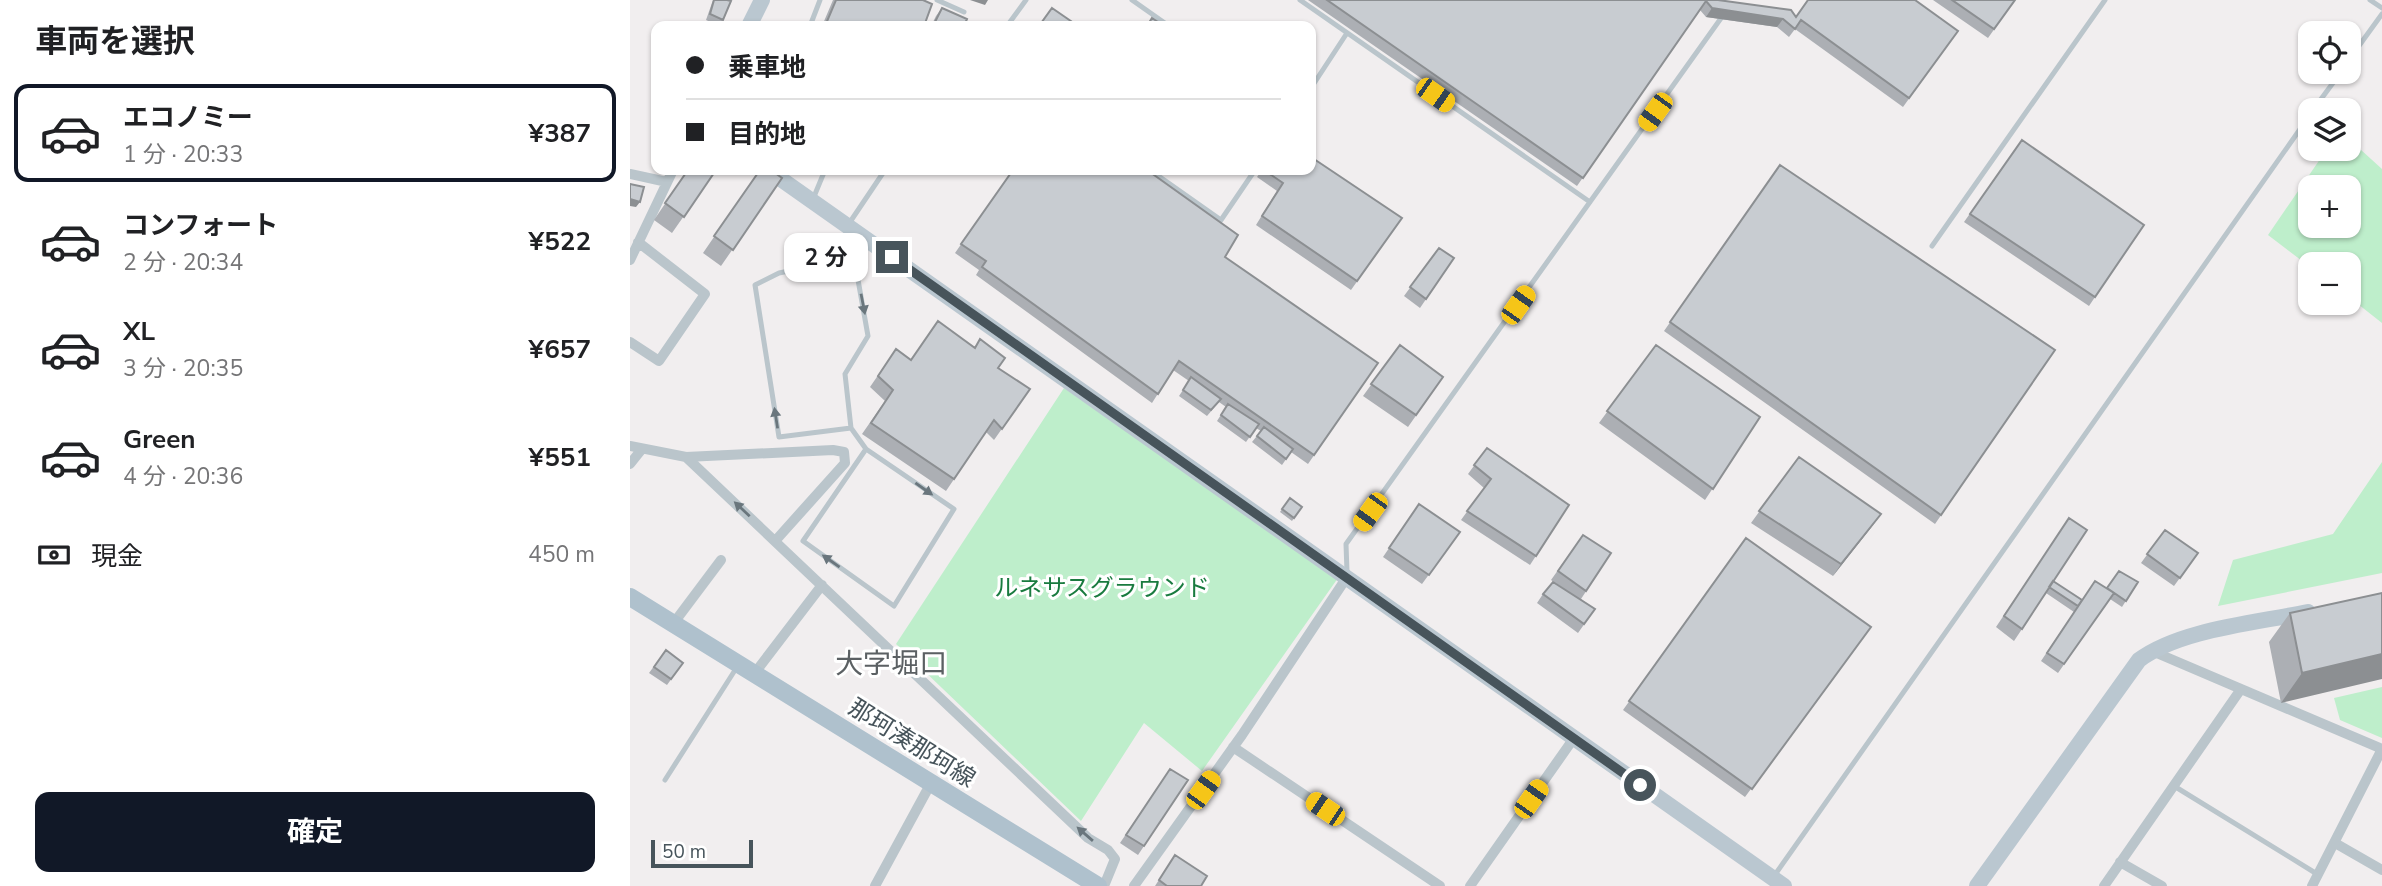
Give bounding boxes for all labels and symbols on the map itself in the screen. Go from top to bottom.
car [1412,74,1459,116]
car [1635,89,1676,135]
callout: 2 分 [784,232,868,282]
route end [876,241,908,273]
car [1498,282,1539,328]
one-way arrow [857,293,868,315]
one-way arrow [770,406,781,428]
one-way arrow [915,482,933,496]
car [1350,489,1391,535]
one-way arrow [734,502,751,518]
one-way arrow [822,554,840,568]
park label: ルネサスグラウンド [994,572,1210,604]
district label: 大字堀口 [835,645,947,683]
street label: 那珂湊那珂線 [842,691,982,795]
car [1183,767,1224,813]
route start [1624,769,1656,801]
car [1511,776,1552,822]
car [1302,789,1349,829]
one-way arrow [1077,827,1094,842]
scale bar [651,837,752,869]

